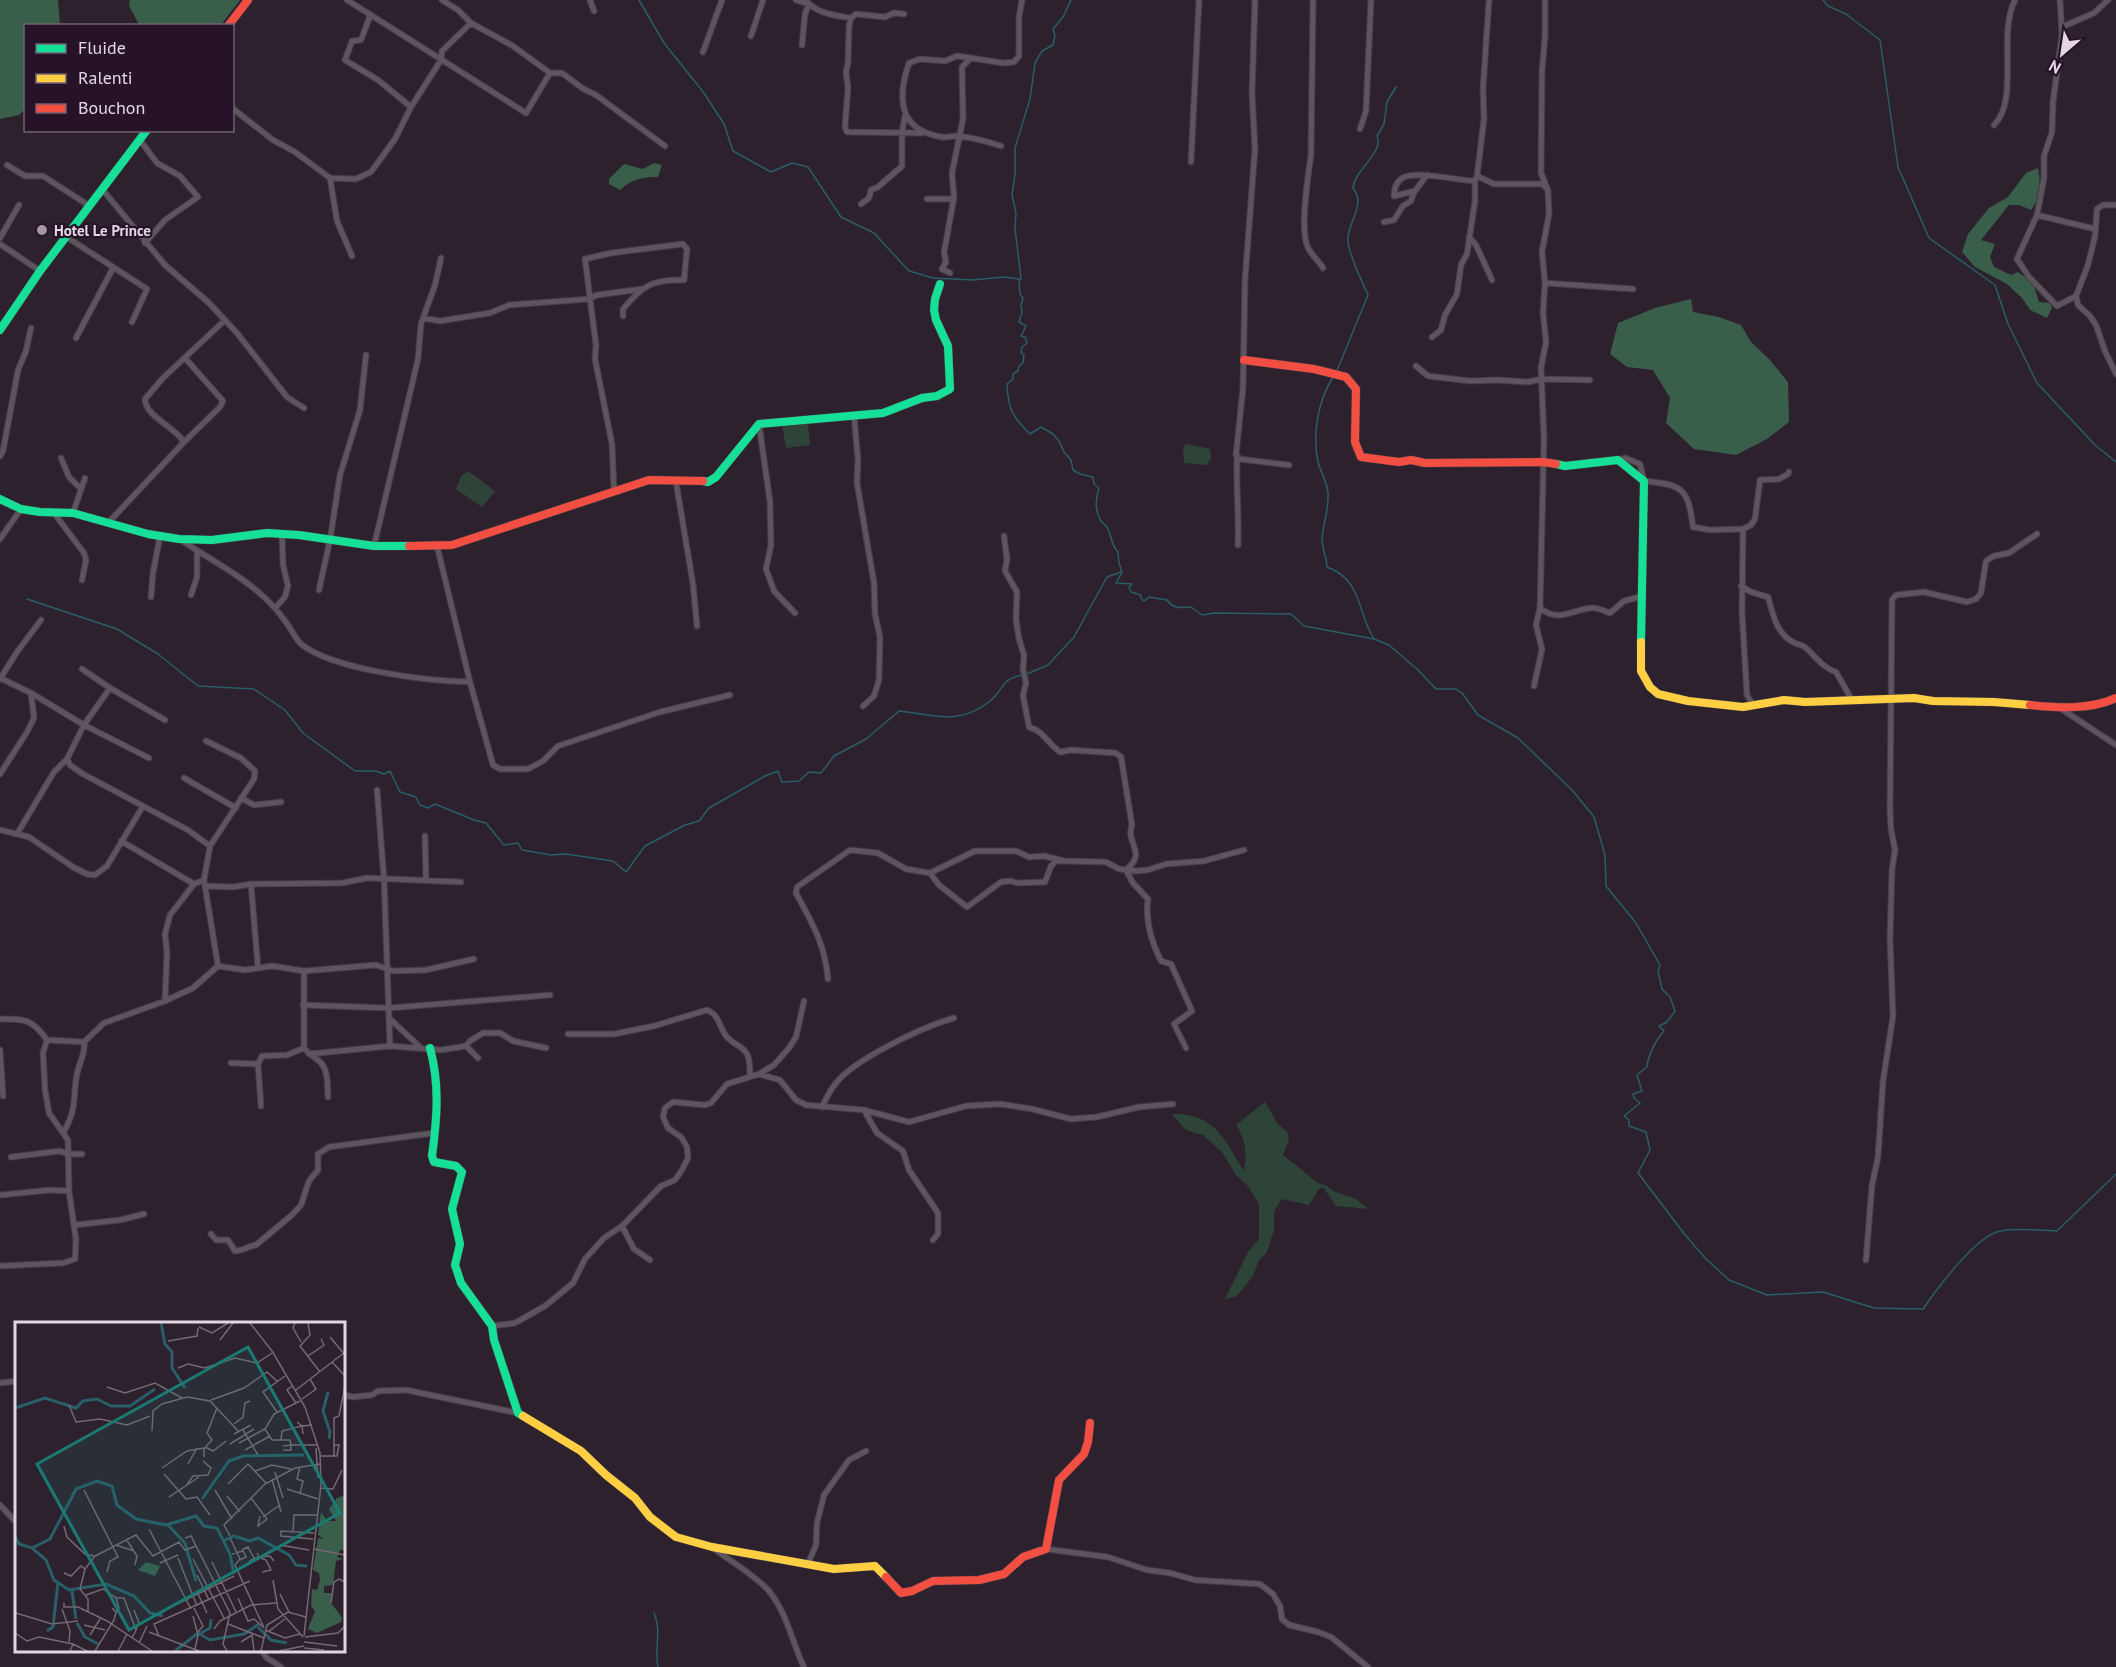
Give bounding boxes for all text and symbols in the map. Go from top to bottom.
legend [24,24,234,132]
north arrow [2032,24,2092,84]
text: Fluide [78,36,126,59]
text: N [2045,56,2064,78]
text: Ralenti [78,66,133,89]
text: Bouchon [78,96,145,119]
place label: Hotel Le Prince [54,221,151,240]
marker: Hotel Le Prince [35,223,49,237]
inset map [15,1322,345,1652]

